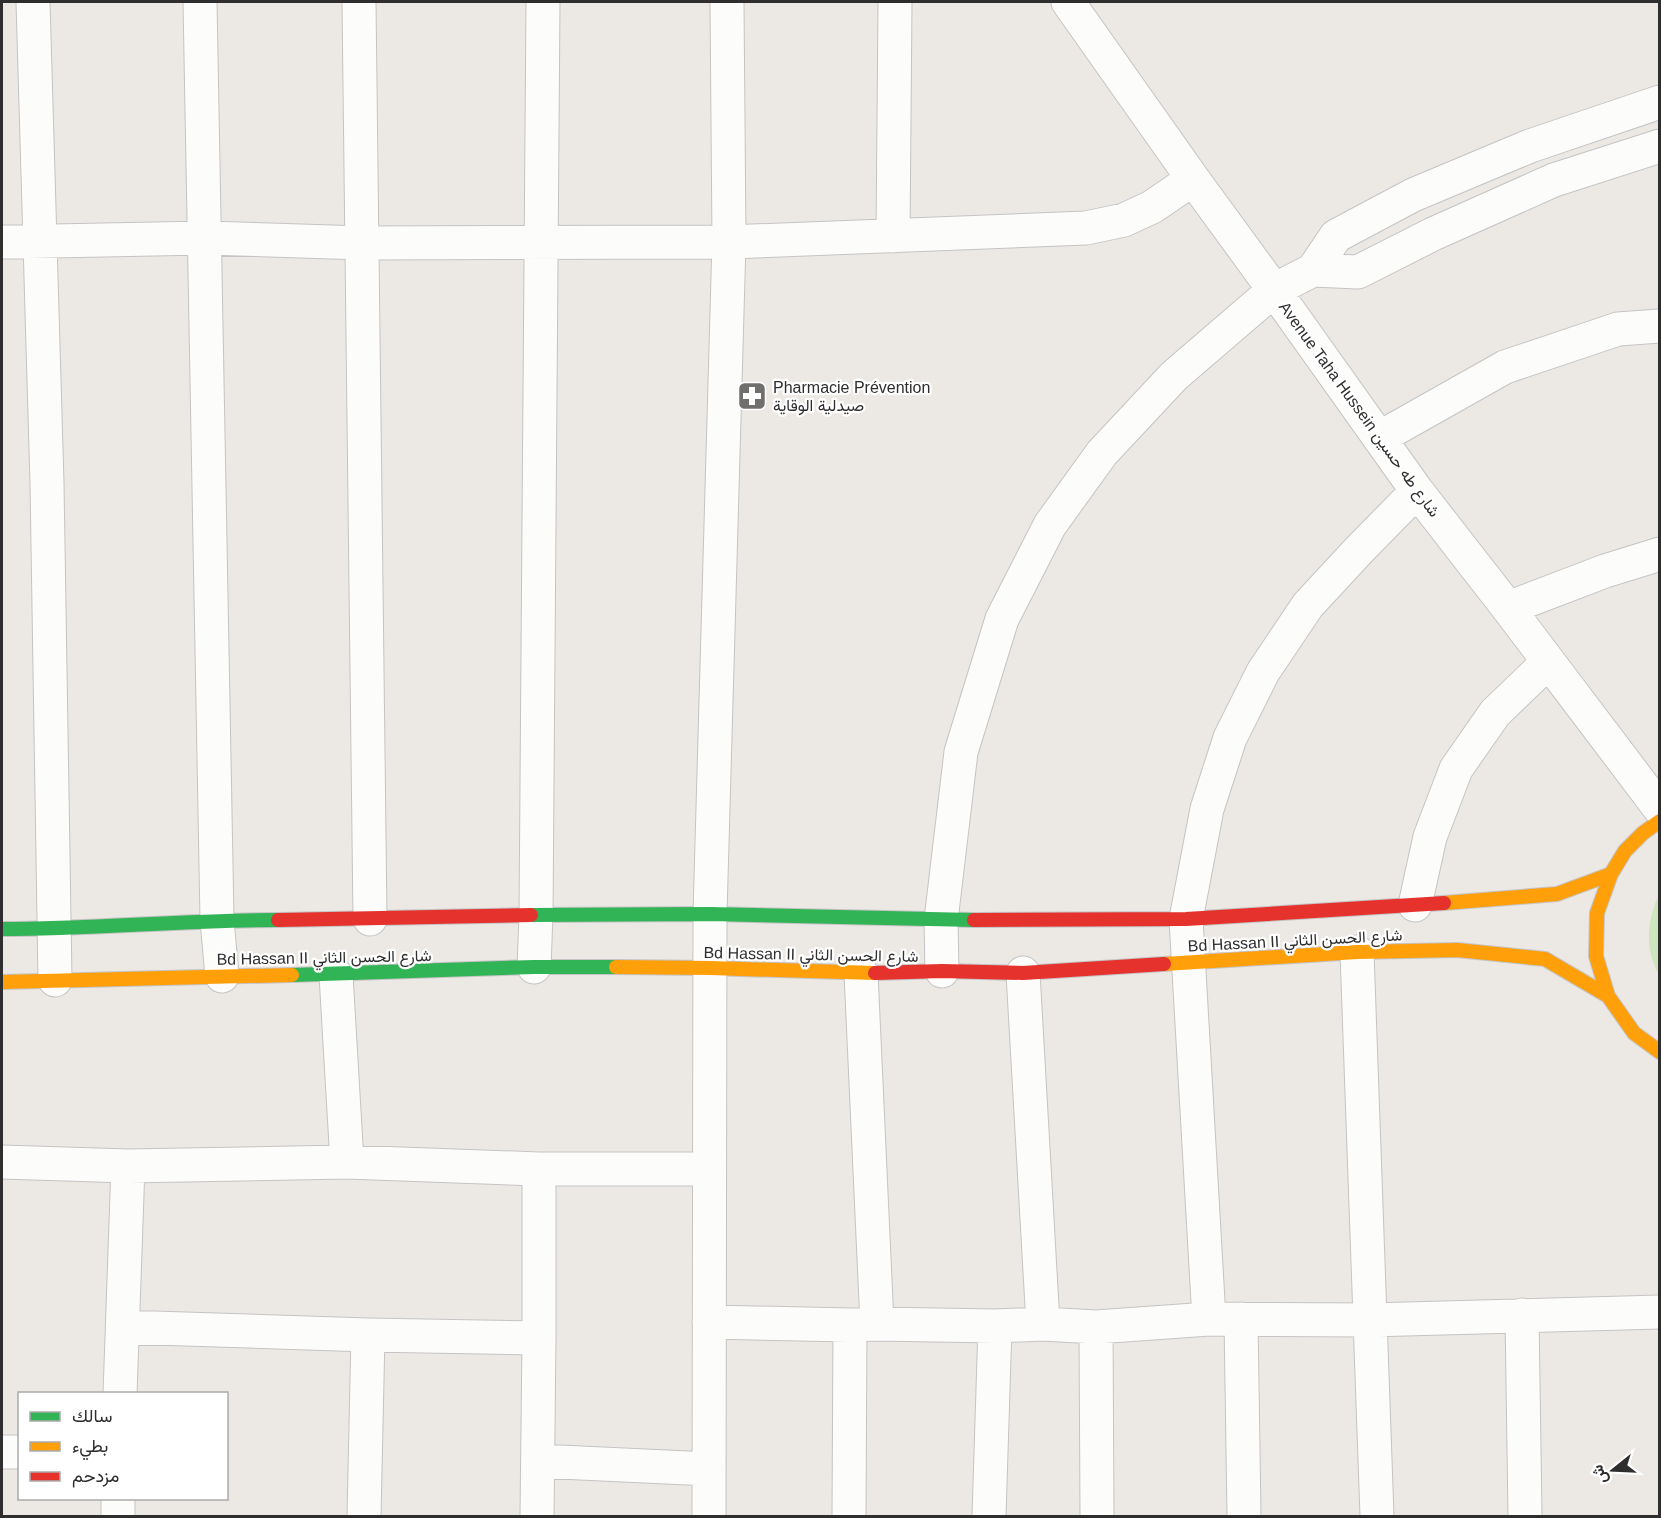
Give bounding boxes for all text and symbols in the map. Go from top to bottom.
street label: Avenue Taha Hussein شارع طه حسين [1273,299,1443,522]
place label: Pharmacie Prévention صيدلية الوقاية [773,379,930,416]
pharmacy icon: Pharmacie Prévention صيدلية الوقاية [736,380,768,412]
street label: Bd Hassan II شارع الحسن الثاني [1187,926,1403,960]
street label: Bd Hassan II شارع الحسن الثاني [703,944,919,970]
street label: Bd Hassan II شارع الحسن الثاني [216,947,432,973]
legend [18,1392,228,1500]
text: سالك [72,1406,112,1426]
text: بطيء [72,1436,108,1461]
north arrow [1583,1440,1643,1500]
text: ش [1588,1462,1611,1486]
text: مزدحم [72,1466,119,1488]

